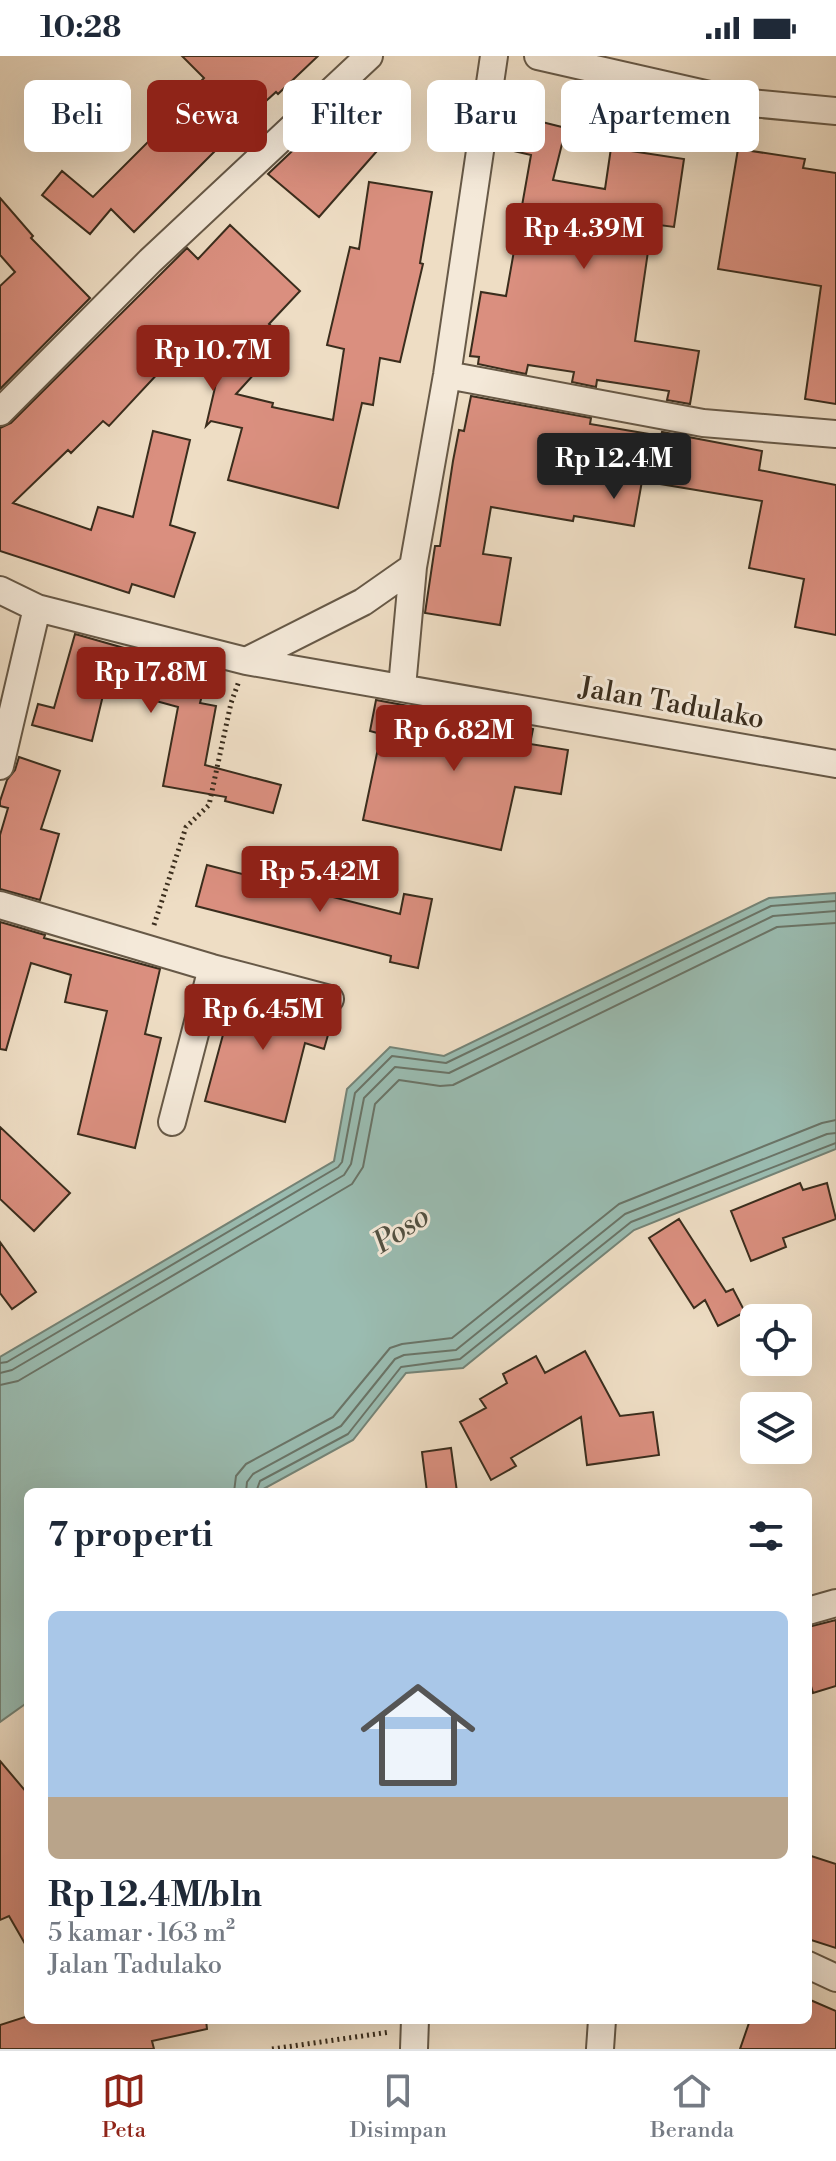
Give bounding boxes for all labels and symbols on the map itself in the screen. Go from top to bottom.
pin: Rp 4.39M [501,203,667,271]
pin: Rp 10.7M [130,325,296,393]
pin: Rp 12.4M [531,433,697,501]
pin: Rp 17.8M [68,647,234,715]
street label: Jalan Tadulako [575,670,767,737]
pin: Rp 6.82M [371,705,537,773]
pin: Rp 5.42M [237,846,403,914]
pin: Rp 6.45M [180,984,346,1052]
water label: Poso [365,1198,437,1263]

